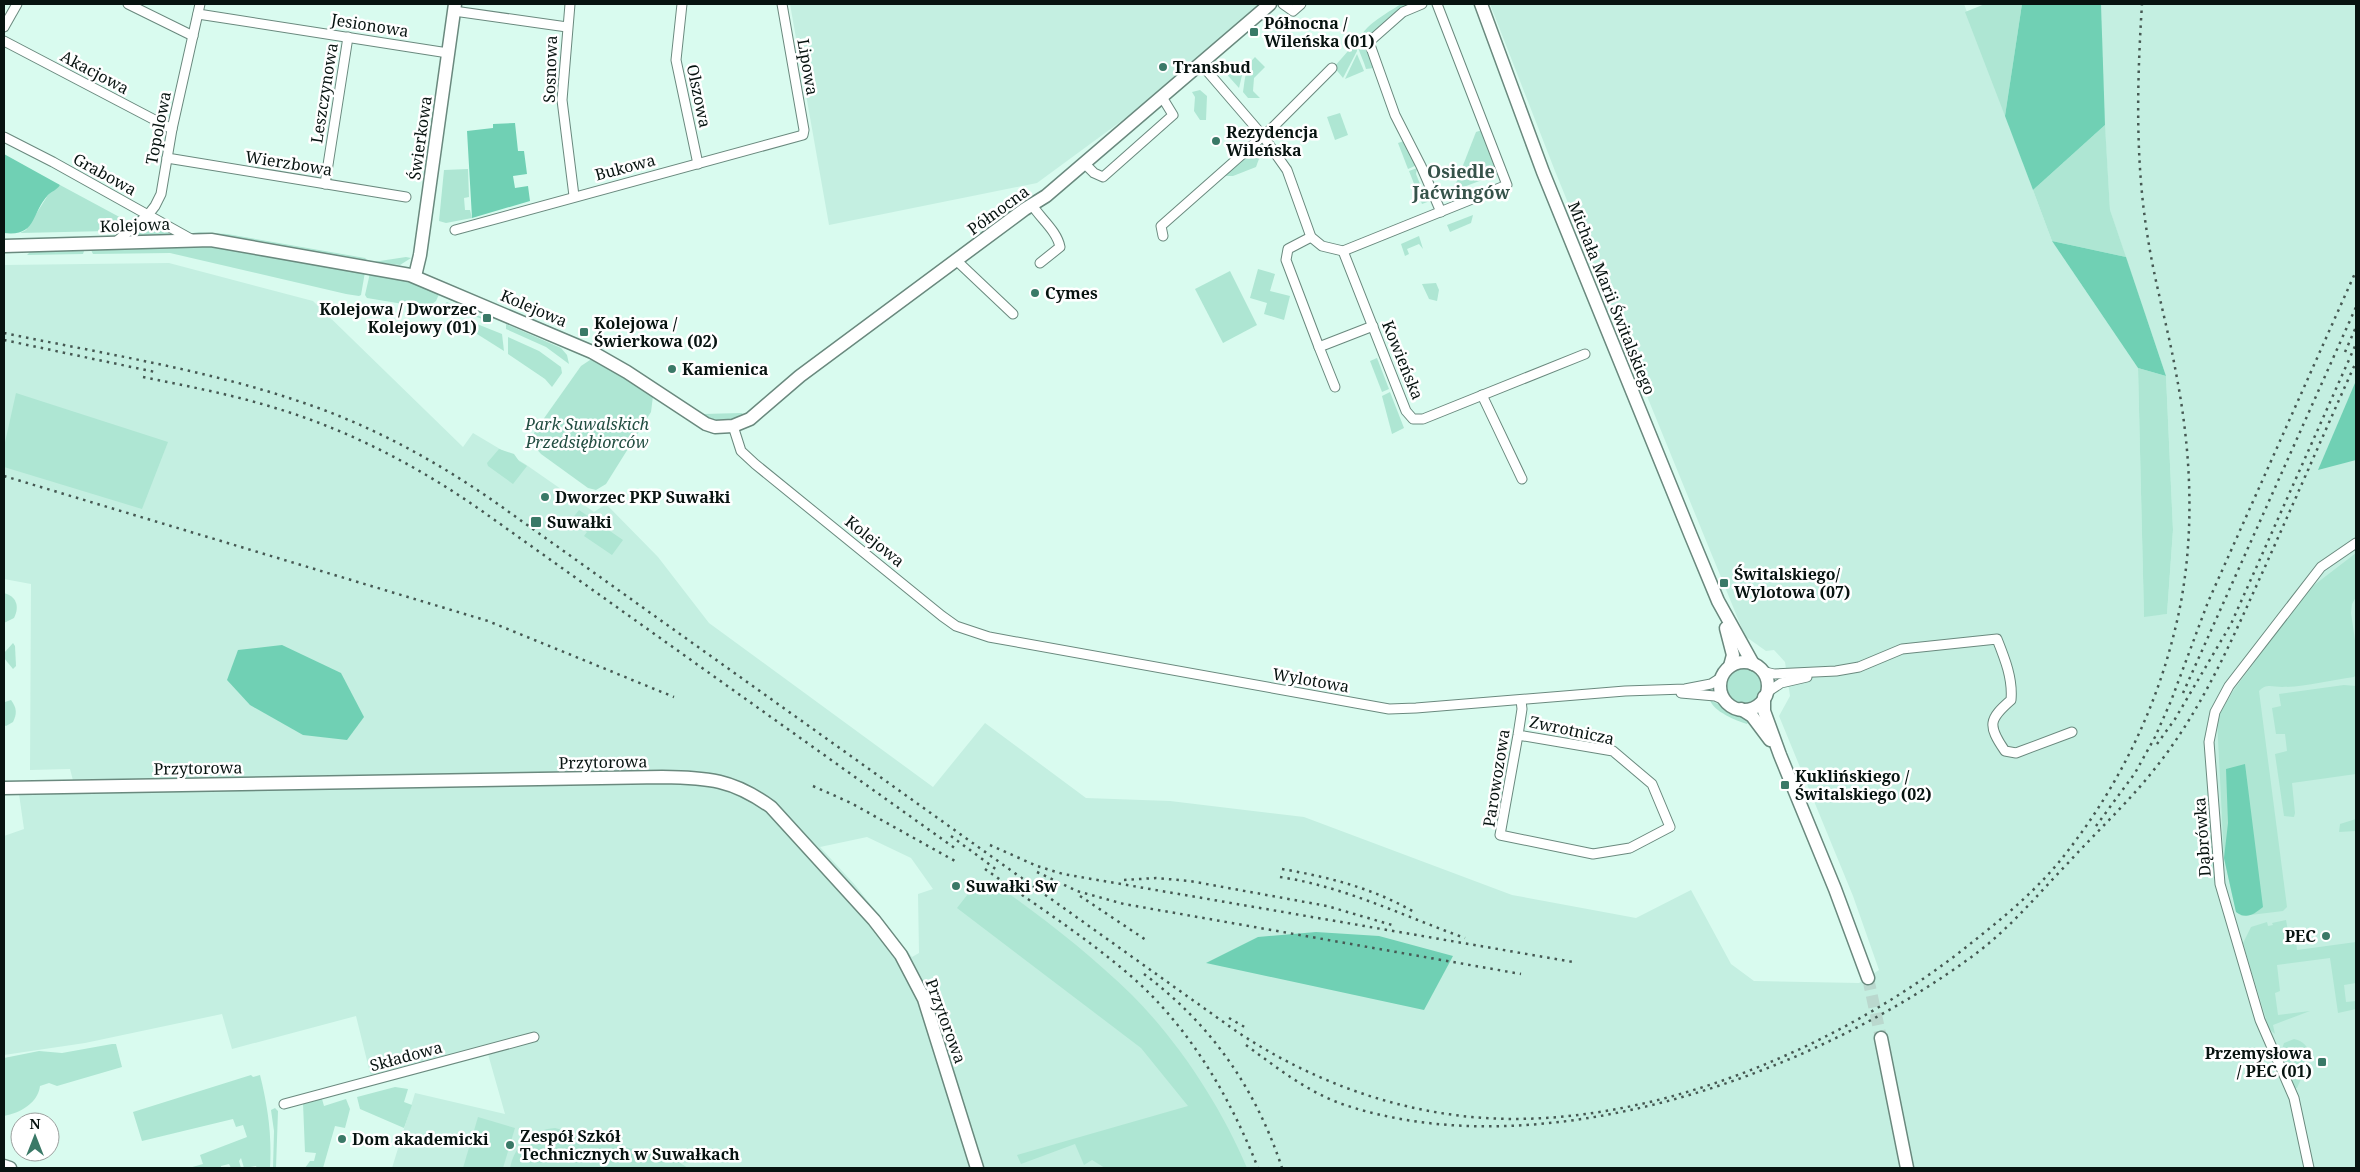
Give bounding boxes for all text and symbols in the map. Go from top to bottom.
street label: Jesionowa [329,8,410,42]
place label: Północna / Wileńska (01) [1264,12,1375,52]
marker: Północna / Wileńska (01) [1248,26,1260,38]
street label: Sosnowa [538,35,562,103]
street label: Lipowa [792,37,824,97]
street label: Leszczynowa [305,41,343,145]
street label: Akacjowa [57,45,133,99]
place label: Transbud [1173,56,1252,78]
marker: Transbud [1157,61,1169,73]
street label: Olszowa [682,62,716,130]
street label: Topolowa [140,89,176,167]
street label: Świerkowa [403,95,437,181]
place label: Rezydencja Wileńska [1226,121,1318,161]
marker: Rezydencja Wileńska [1210,135,1222,147]
street label: Wierzbowa [244,145,334,181]
street label: Grabowa [69,148,141,200]
street label: Bukowa [592,148,658,186]
district label: Osiedle Jaćwingów [1411,159,1510,204]
street label: Północna [963,180,1033,240]
street label: Michała Marii Świtalskiego [1563,198,1661,398]
street label: Kolejowa [99,213,171,237]
place label: Cymes [1045,282,1098,304]
street label: Kolejowa [497,284,571,332]
marker: Cymes [1029,287,1041,299]
place label: Kolejowa / Dworzec Kolejowy (01) [319,298,477,338]
marker: Kolejowa / Dworzec Kolejowy (01) [481,312,493,324]
place label: Kolejowa / Świerkowa (02) [594,312,718,352]
street label: Kowieńska [1377,317,1429,403]
marker: Kolejowa / Świerkowa (02) [578,326,590,338]
place label: Kamienica [682,358,769,380]
marker: Kamienica [666,363,678,375]
park label: Park Suwalskich Przedsiębiorców [524,413,650,453]
place label: Dworzec PKP Suwałki [555,486,731,508]
marker: Dworzec PKP Suwałki [539,491,551,503]
street label: Kolejowa [841,510,909,572]
place label: Suwałki [547,511,612,533]
marker: Suwałki [529,515,543,529]
place label: Świtalskiego/ Wylotowa (07) [1734,563,1850,603]
marker: Świtalskiego/ Wylotowa (07) [1718,577,1730,589]
street label: Wylotowa [1271,662,1351,698]
street label: Zwrotnicza [1528,710,1616,750]
street label: Parowozowa [1477,728,1515,828]
street label: Przytorowa [558,750,648,774]
street label: Przytorowa [153,756,243,780]
place label: Kuklińskiego / Świtalskiego (02) [1795,765,1932,805]
marker: Kuklińskiego / Świtalskiego (02) [1779,779,1791,791]
street label: Dąbrówka [2188,797,2216,877]
place label: Suwałki Sw [966,875,1058,897]
marker: Suwałki Sw [950,880,962,892]
place label: PEC [2285,925,2316,947]
marker: PEC [2320,930,2332,942]
street label: Przytorowa [920,975,972,1067]
street label: Składowa [367,1036,445,1076]
place label: Przemysłowa / PEC (01) [2205,1042,2312,1082]
marker: Przemysłowa / PEC (01) [2316,1056,2328,1068]
north arrow [10,1112,60,1162]
text: N [29,1114,41,1133]
place label: Zespół Szkół Technicznych w Suwałkach [520,1125,740,1165]
place label: Dom akademicki [352,1128,489,1150]
marker: Dom akademicki [336,1133,348,1145]
marker: Zespół Szkół Technicznych w Suwałkach [504,1139,516,1151]

